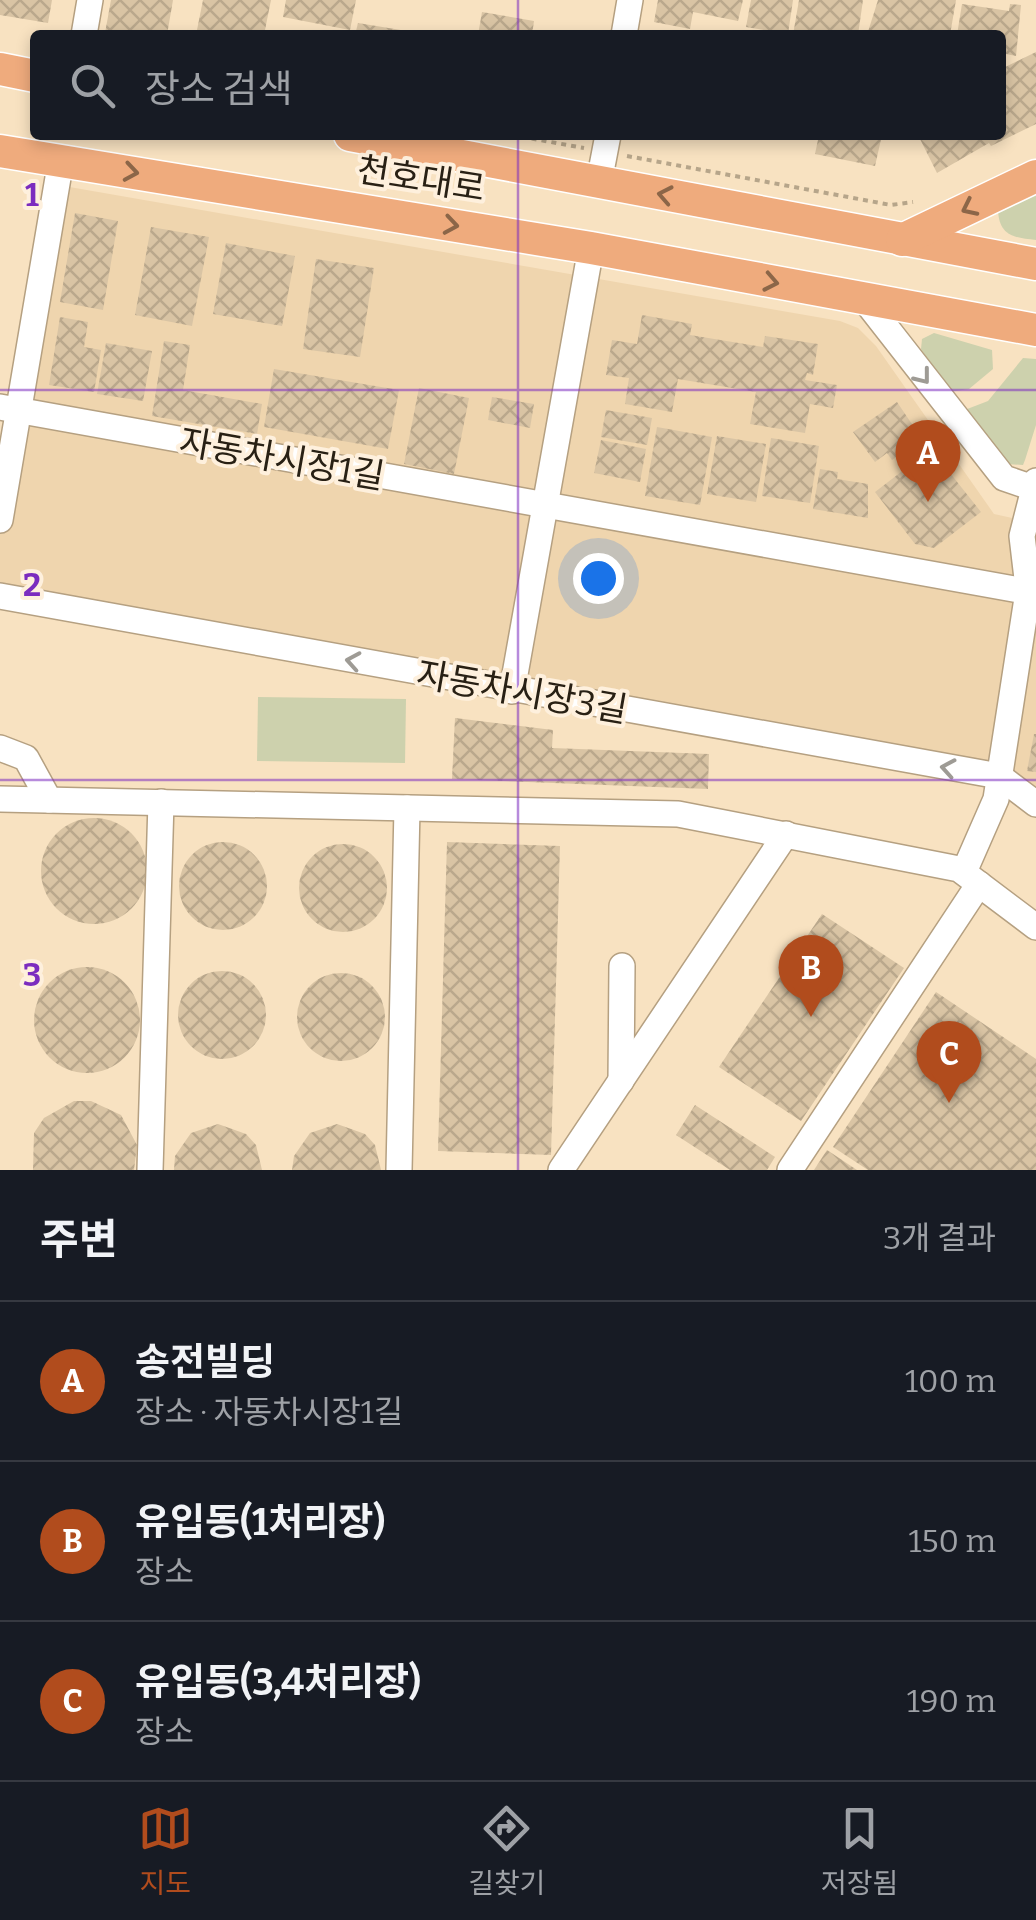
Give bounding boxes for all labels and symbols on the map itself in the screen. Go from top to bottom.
street label: 천호대로 [354,148,488,210]
one-way arrow [123,161,139,182]
text: 1 [25,176,39,214]
one-way arrow [657,185,674,206]
one-way arrow [961,195,979,215]
one-way arrow [443,214,460,235]
one-way arrow [763,271,780,292]
one-way arrow [911,366,929,384]
street label: 자동차시장1길 [176,420,388,498]
pin: A [896,420,960,502]
your location [573,553,624,604]
text: 2 [23,566,41,604]
one-way arrow [345,651,361,672]
street label: 자동차시장3길 [413,653,631,731]
one-way arrow [940,758,957,779]
pin: B [778,934,844,1017]
text: 3 [23,956,41,994]
pin: C [916,1020,982,1103]

